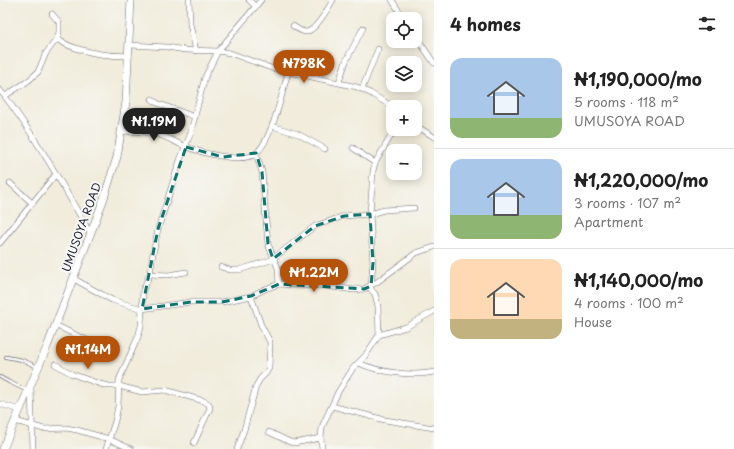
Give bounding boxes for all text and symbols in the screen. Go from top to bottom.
text: 4 homes [450,11,521,37]
map controls [386,12,422,180]
button: locate [386,12,422,48]
icon: filters [696,13,718,35]
pin: ₦798K [276,50,332,84]
text: ₦798K [282,53,326,72]
button: layers [386,56,422,92]
text: ₦1,190,000/mo [574,66,702,92]
icon: home [482,74,530,122]
text: 5 rooms · 118 m² [574,92,679,111]
button: + [386,100,422,136]
pin: ₦1.19M [121,108,187,142]
text: ₦1.19M [131,111,177,130]
text: UMUSOYA ROAD [574,111,685,130]
button: − [386,144,422,180]
text: ₦1,220,000/mo [574,167,708,193]
icon: home [482,175,530,223]
street label: UMUSOYA ROAD [57,180,105,274]
text: 3 rooms · 107 m² [574,193,681,212]
text: Apartment [574,212,643,231]
pin: ₦1.22M [281,259,347,293]
text: ₦1.22M [289,262,339,281]
text: ₦1,140,000/mo [574,267,703,293]
icon: home [482,275,530,323]
text: 4 rooms · 100 m² [574,293,684,312]
text: House [574,312,612,331]
pin: ₦1.14M [55,336,121,370]
text: ₦1.14M [65,339,111,358]

